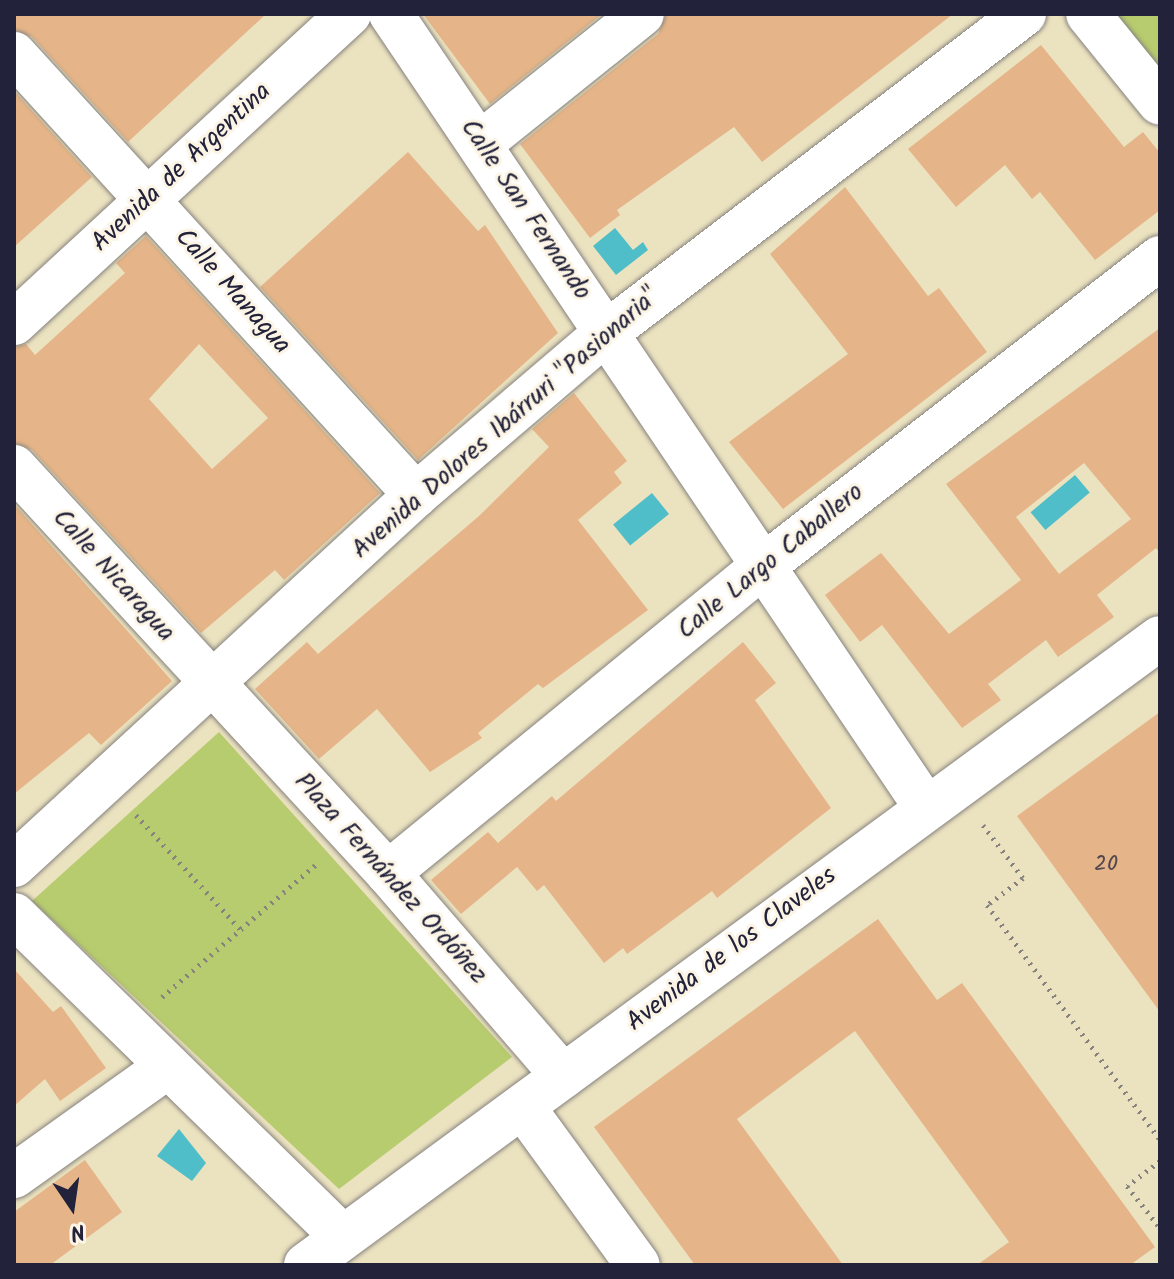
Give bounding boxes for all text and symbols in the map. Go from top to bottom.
street label: Avenida de Argentina [86,77,278,259]
street label: Calle San Fernando [453,114,597,306]
street label: Calle Managua [167,223,297,361]
street label: Avenida Dolores Ibárruri "Pasionaria" [346,282,666,566]
street label: Calle Largo Caballero [672,477,870,647]
street label: Calle Nicaragua [45,503,181,649]
street label: Plaza Fernández Ordóñez [287,767,493,991]
house number: 20 [1094,852,1118,878]
street label: Avenida de los Claveles [621,861,843,1039]
north arrow [32,1167,112,1247]
text: N [67,1212,88,1249]

